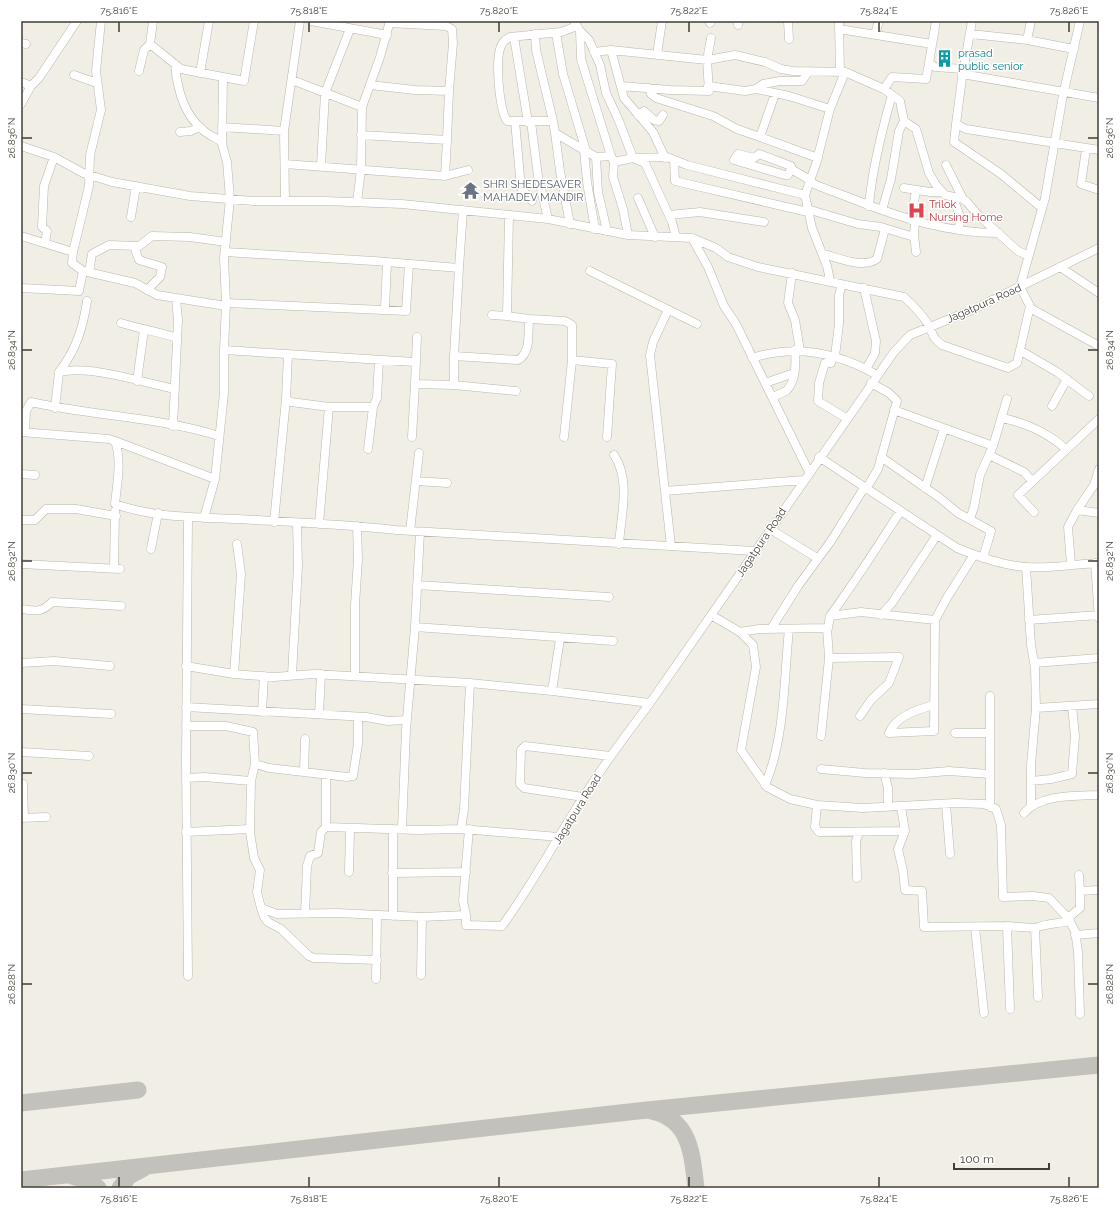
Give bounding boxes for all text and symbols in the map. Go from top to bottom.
text: 75.816°E [100,5,138,16]
text: 75.818°E [290,5,328,16]
text: 75.820°E [480,5,518,16]
text: 75.822°E [670,5,708,16]
text: 75.824°E [860,5,898,16]
text: 75.826°E [1050,5,1088,16]
place label: prasad public senior [958,47,1023,73]
building icon: prasad public senior [935,49,955,69]
text: 26.836°N [6,118,17,158]
text: 26.836°N [1104,118,1115,158]
place label: SHRI SHEDESAVER MAHADEV MANDIR [483,178,583,204]
temple icon: SHRI SHEDESAVER MAHADEV MANDIR [460,180,480,200]
place label: Trilok Nursing Home [929,198,1003,224]
hospital icon: Trilok Nursing Home [906,200,926,220]
street label: Jagatpura Road [945,281,1024,326]
text: 26.834°N [6,330,17,370]
text: 26.834°N [1104,330,1115,370]
street label: Jagatpura Road [734,505,789,579]
text: 26.832°N [6,541,17,581]
text: 26.832°N [1104,541,1115,581]
text: 26.830°N [6,753,17,793]
text: 26.830°N [1104,753,1115,793]
street label: Jagatpura Road [551,772,604,847]
text: 26.828°N [6,964,17,1004]
text: 26.828°N [1104,964,1115,1004]
scale bar [954,1145,1049,1171]
text: 100 m [960,1152,994,1166]
text: 75.816°E [100,1193,138,1204]
text: 75.818°E [290,1193,328,1204]
text: 75.820°E [480,1193,518,1204]
text: 75.822°E [670,1193,708,1204]
text: 75.824°E [860,1193,898,1204]
text: 75.826°E [1050,1193,1088,1204]

